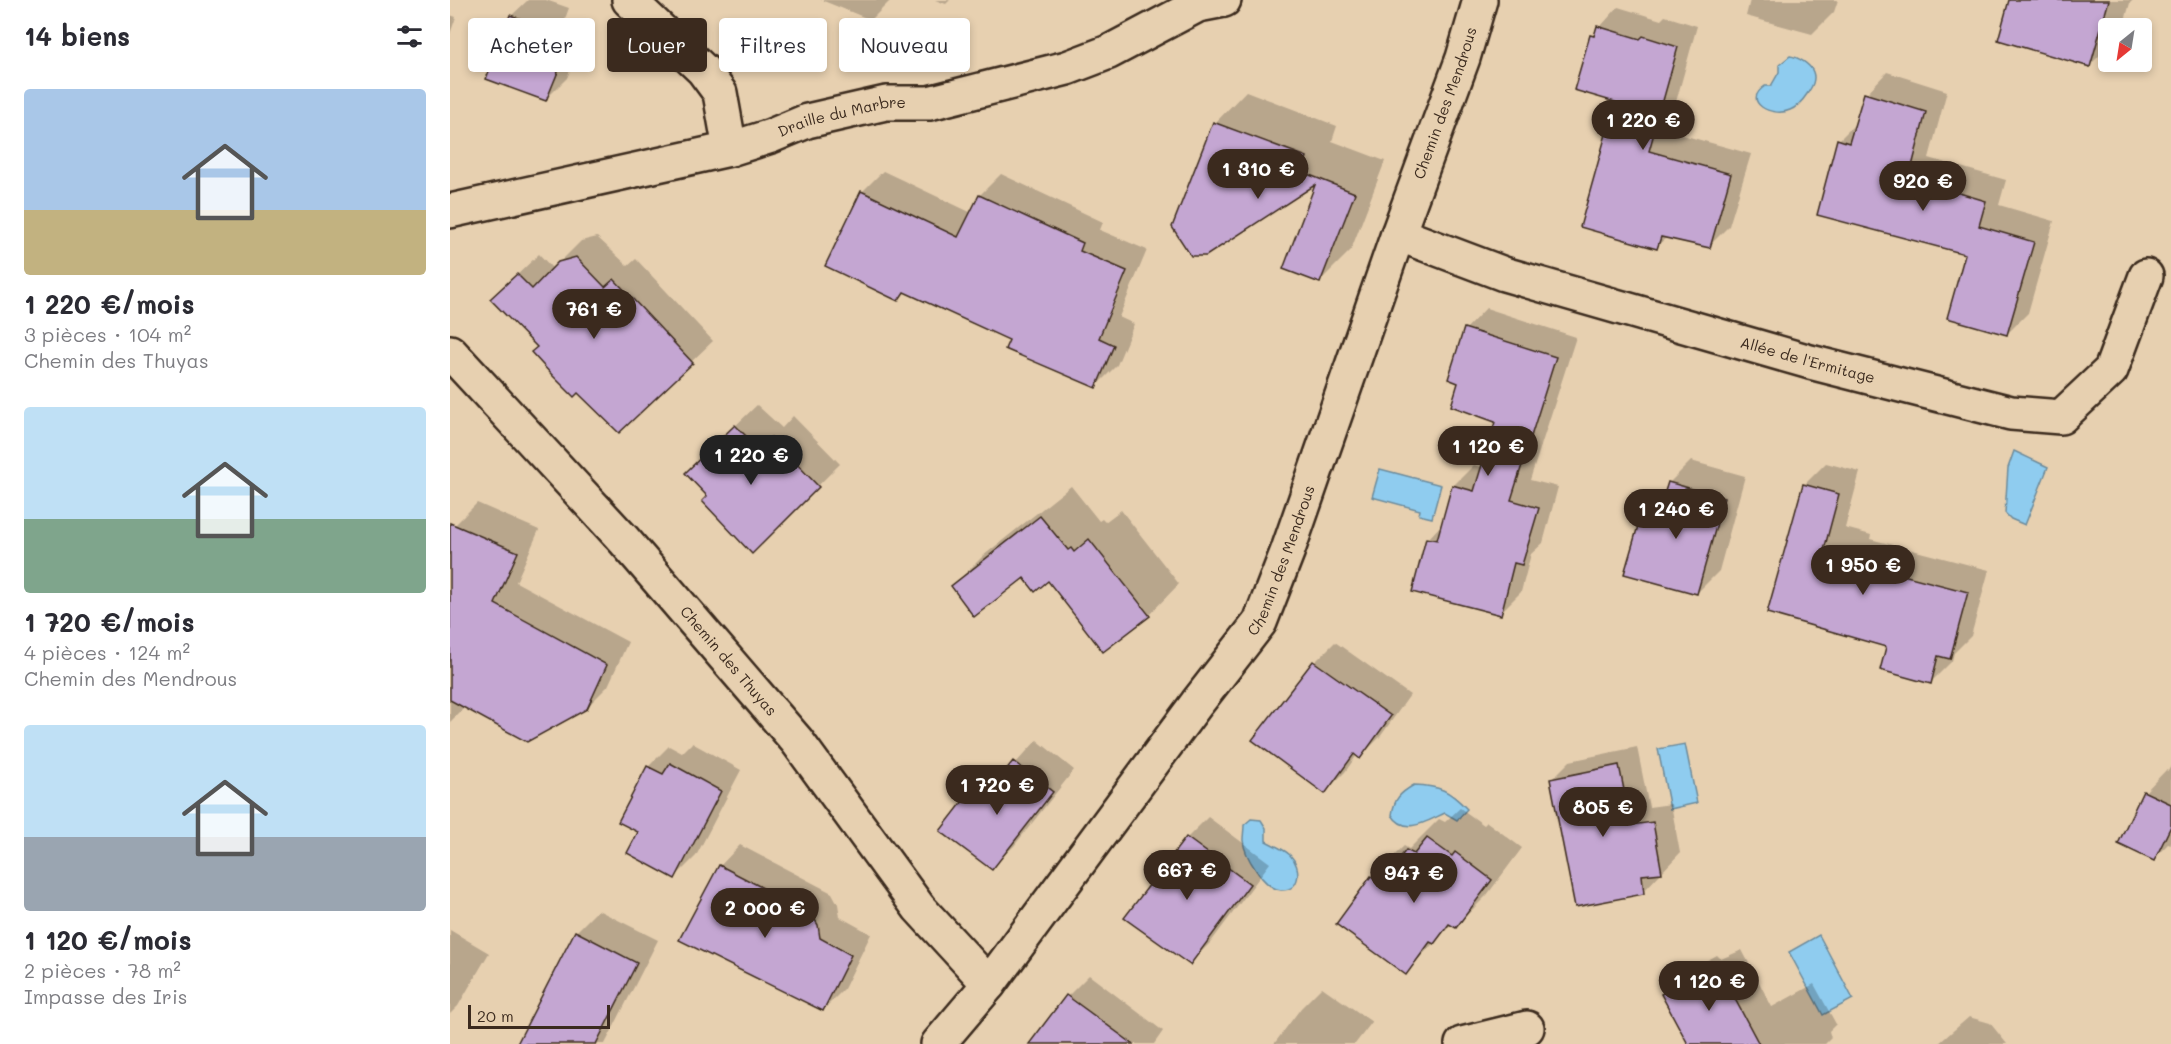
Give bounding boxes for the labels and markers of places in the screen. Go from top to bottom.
pin: 1 220 € [1588,100,1698,151]
pin: 1 310 € [1203,149,1313,200]
pin: 920 € [1881,161,1965,212]
pin: 761 € [552,289,636,340]
pin: 1 120 € [1433,426,1543,477]
pin: 1 220 € [696,435,806,486]
pin: 1 240 € [1621,489,1731,540]
pin: 1 950 € [1808,545,1918,596]
pin: 1 720 € [942,765,1052,816]
pin: 805 € [1561,787,1645,838]
pin: 667 € [1145,850,1229,901]
pin: 947 € [1372,853,1456,904]
pin: 2 000 € [710,888,820,939]
pin: 1 120 € [1654,961,1764,1012]

